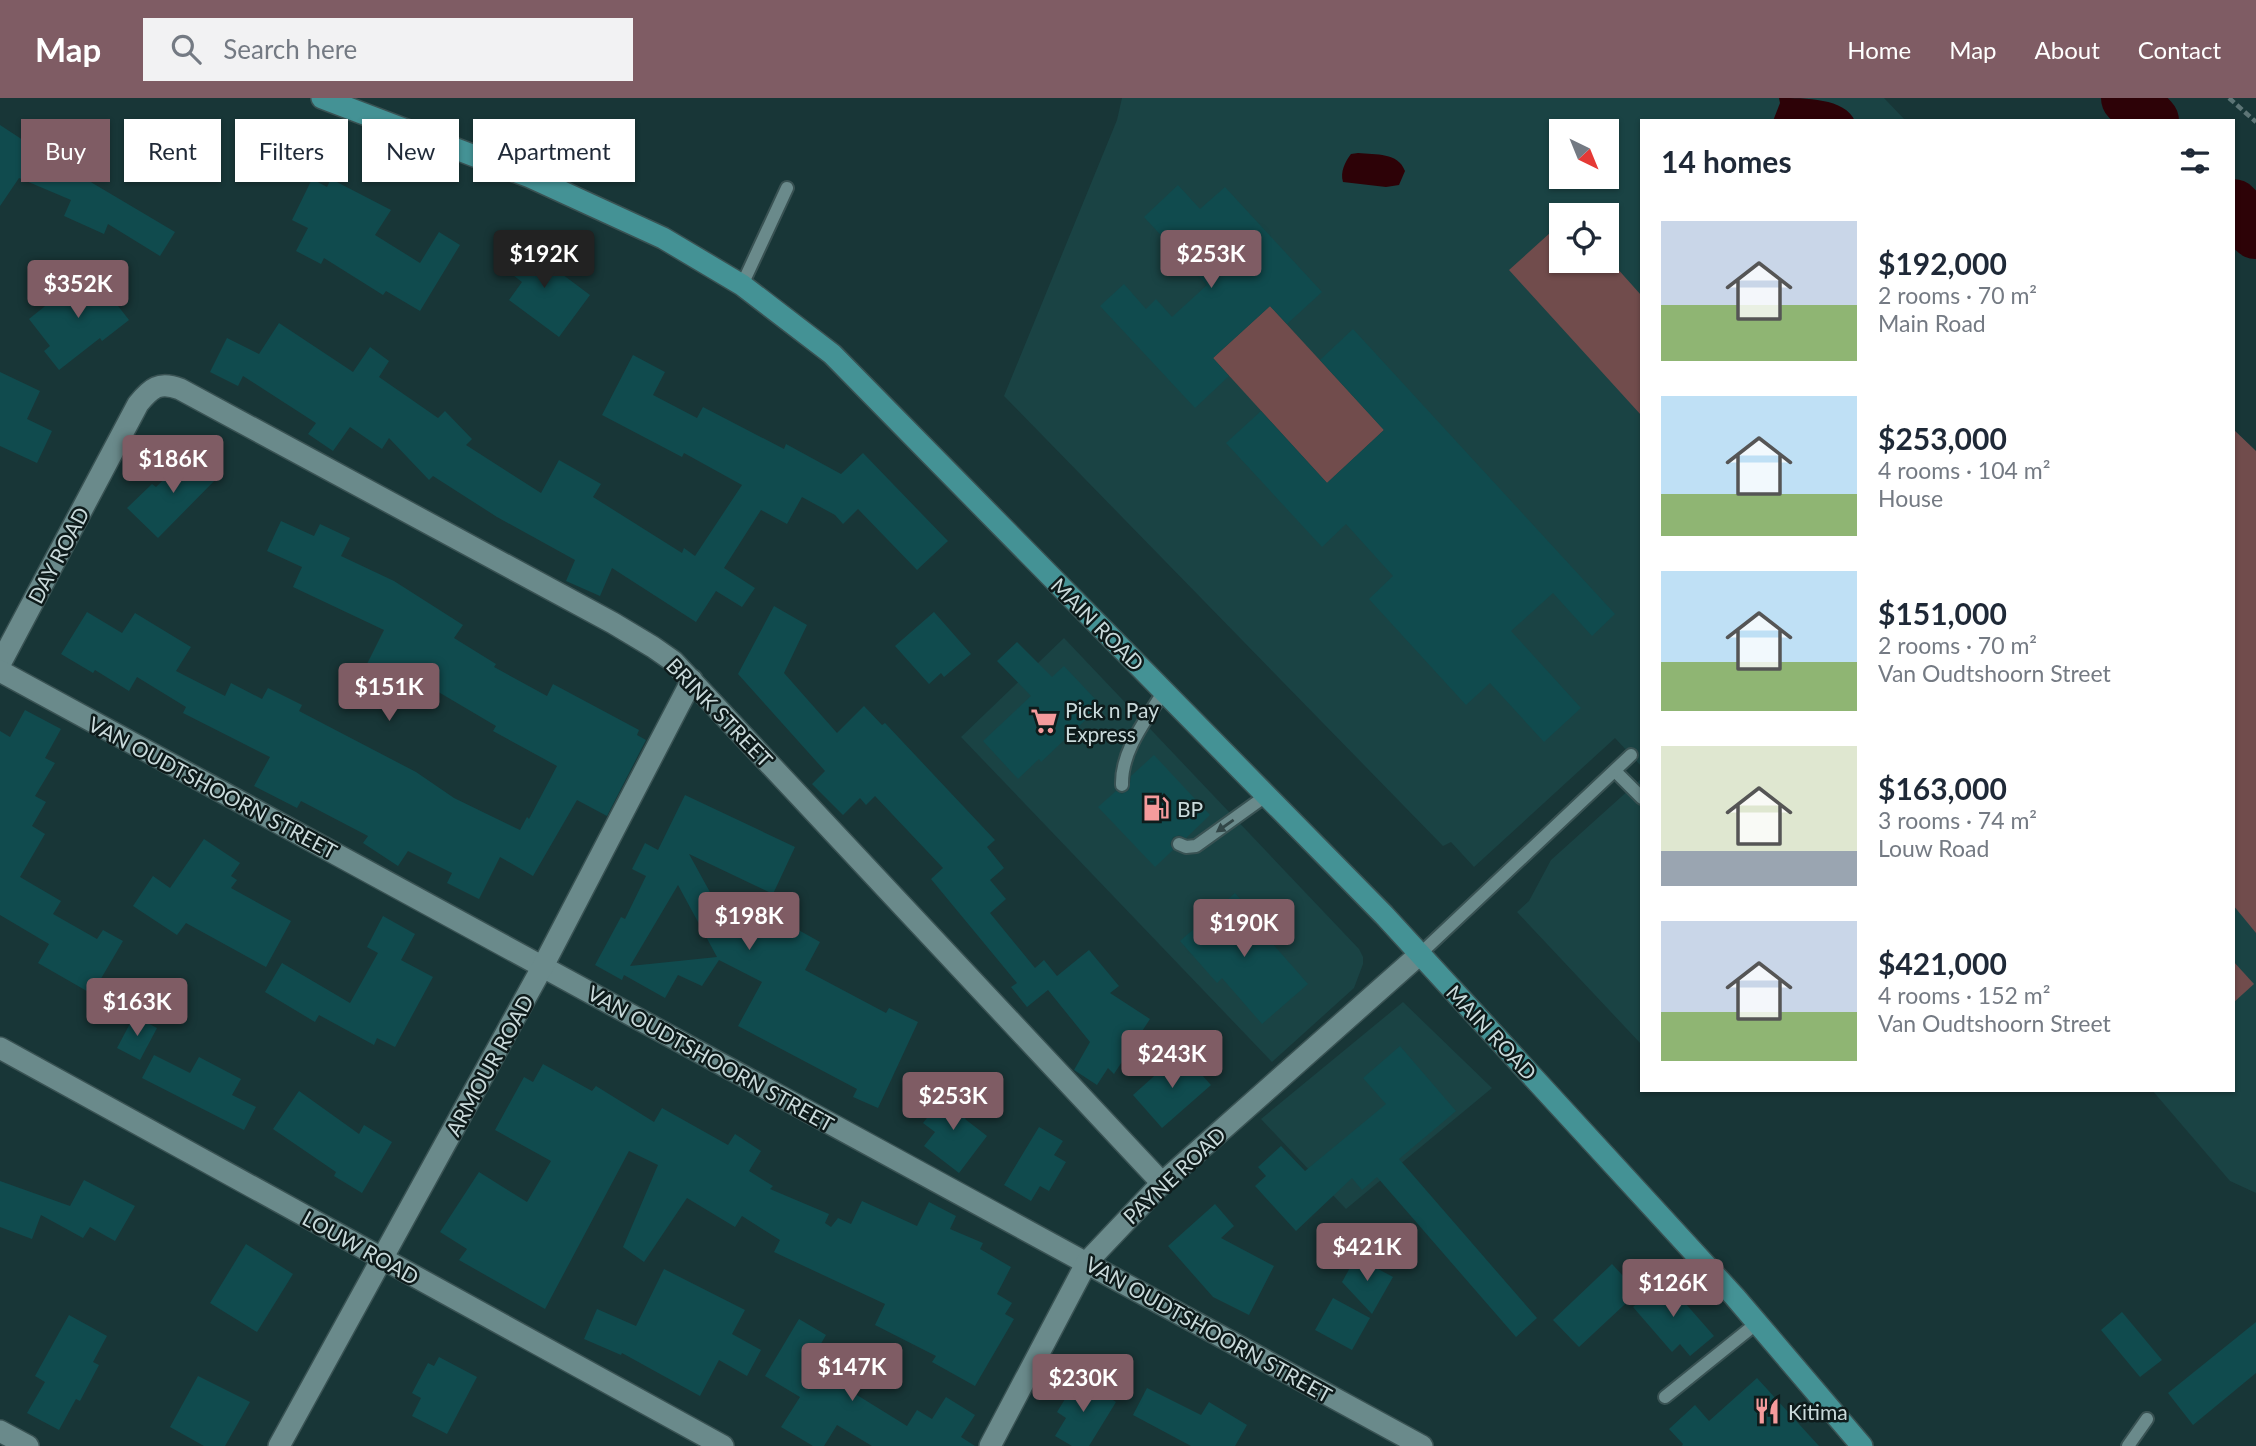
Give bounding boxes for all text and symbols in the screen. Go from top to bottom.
search box [143,18,633,81]
text: Map [35,29,101,69]
icon: search [167,30,205,68]
text: Search here [223,33,357,65]
text: Home [1847,35,1911,64]
text: Map [1949,35,1997,64]
text: About [2035,35,2100,64]
text: Contact [2138,35,2221,64]
chip: Buy [21,119,110,182]
chip: Rent [124,119,221,182]
chip: Filters [235,119,348,182]
chip: New [362,119,459,182]
chip: Apartment [473,119,635,182]
north arrow [1549,119,1619,189]
map controls [1549,119,1619,273]
icon: filters [2176,142,2214,180]
text: 14 homes [1661,143,1792,179]
button: locate [1549,203,1619,273]
pin: $192K [495,230,593,290]
pin: $253K [1162,230,1260,290]
text: $192K [509,239,579,267]
text: $253K [1176,239,1246,267]
text: $192,000 [1878,245,2007,281]
icon: home [1717,249,1801,333]
pin: $352K [29,260,127,320]
text: $352K [43,269,113,297]
text: 2 rooms · 70 m² [1878,281,2037,309]
text: Main Road [1878,309,1986,337]
text: $253,000 [1878,420,2007,456]
icon: home [1717,424,1801,508]
pin: $186K [124,436,222,495]
text: $186K [138,444,208,472]
text: 4 rooms · 104 m² [1878,456,2050,484]
text: House [1878,484,1943,512]
street label: DAY ROAD [22,503,94,607]
street label: MAIN ROAD [1047,573,1149,675]
text: $151,000 [1878,595,2007,631]
icon: home [1717,599,1801,683]
text: 2 rooms · 70 m² [1878,631,2037,659]
street label: BRINK STREET [662,652,779,772]
text: Van Oudtshoorn Street [1878,659,2111,687]
pin: $151K [340,664,438,723]
text: $151K [354,672,424,700]
place label: Pick n Pay Express [1065,697,1159,746]
supermarket icon: Pick n Pay Express [1029,706,1059,736]
street label: VAN OUDTSHOORN STREET [84,711,342,864]
text: $163,000 [1878,770,2007,806]
icon: home [1717,774,1801,858]
fuel station icon: BP [1141,793,1171,823]
place label: BP [1177,796,1203,821]
text: 3 rooms · 74 m² [1878,806,2037,834]
one-way arrow [1216,819,1234,833]
text: Louw Road [1878,834,1989,862]
pin: $198K [700,892,798,952]
pin: $190K [1195,900,1293,959]
text: $198K [714,901,784,929]
text: $190K [1209,908,1279,936]
text: $421,000 [1878,945,2007,981]
icon: home [1717,949,1801,1033]
pin: $163K [88,978,186,1038]
street label: MAIN ROAD [1442,979,1542,1085]
street label: VAN OUDTSHOORN STREET [583,980,839,1137]
text: 4 rooms · 152 m² [1878,981,2050,1009]
text: $163K [102,987,172,1015]
street label: ARMOUR ROAD [440,990,538,1140]
text: Van Oudtshoorn Street [1878,1009,2111,1037]
pin: $243K [1123,1030,1221,1090]
text: $243K [1137,1039,1207,1067]
pin: $253K [904,1072,1002,1132]
text: $253K [918,1081,988,1109]
street label: PAYNE ROAD [1118,1121,1230,1229]
street label: LOUW ROAD [299,1205,423,1289]
pin: $421K [1318,1224,1416,1283]
text: $421K [1332,1232,1402,1260]
street label: VAN OUDTSHOORN STREET [1081,1251,1337,1408]
pin: $126K [1624,1260,1722,1319]
text: $126K [1638,1268,1708,1296]
pin: $147K [803,1344,901,1403]
text: $147K [817,1352,887,1380]
pin: $230K [1034,1354,1132,1414]
text: $230K [1048,1363,1118,1391]
restaurant icon: Kitima [1752,1396,1782,1426]
place label: Kitima [1788,1399,1848,1424]

